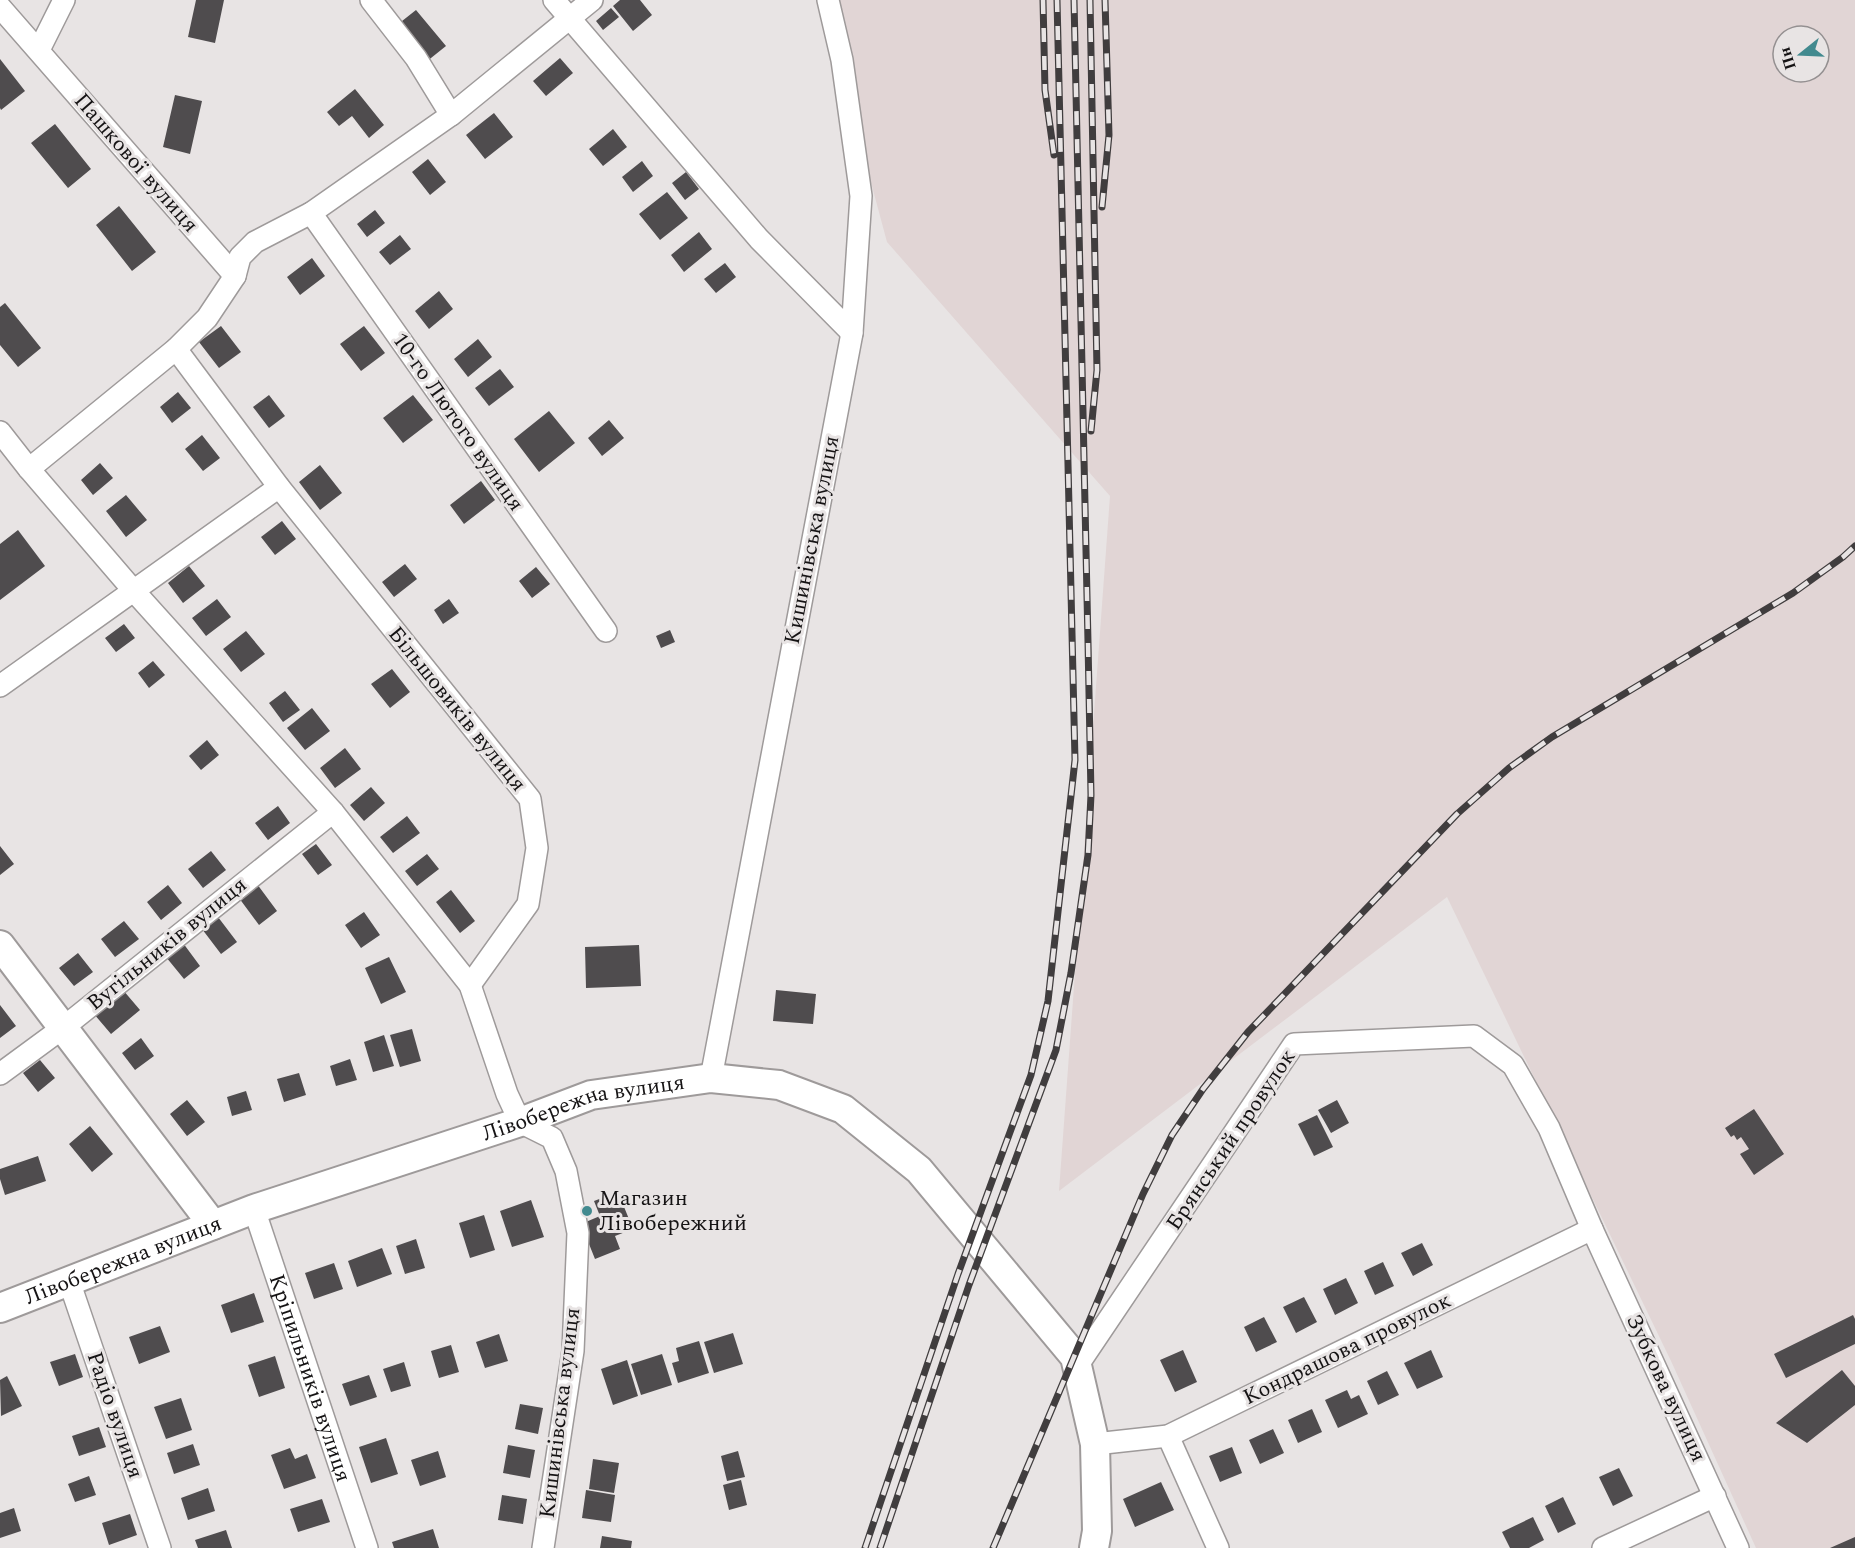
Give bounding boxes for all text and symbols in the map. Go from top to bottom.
north arrow [1771,24,1831,84]
text: Пн [1773,44,1803,73]
street label: Пашкової вулиця [66,86,206,240]
street label: 10-го Лютого вулиця [384,326,532,518]
street label: Кишинівська вулиця [776,433,848,647]
street label: Більшовиків вулиця [380,619,534,799]
street label: Вугільників вулиця [80,869,254,1019]
street label: Брянський провулок [1158,1043,1304,1237]
street label: Лівобережна вулиця [478,1065,687,1150]
place label: Магазин Лівобережний [599,1182,747,1240]
marker: Магазин Лівобережний [580,1204,594,1218]
street label: Лівобережна вулиця [19,1207,227,1313]
street label: Кріпильників вулиця [260,1270,360,1486]
street label: Кондрашова провулок [1237,1284,1457,1414]
street label: Кишинівська вулиця [531,1306,589,1520]
street label: Зубкова вулиця [1617,1309,1715,1467]
street label: Радіо вулиця [78,1347,152,1483]

